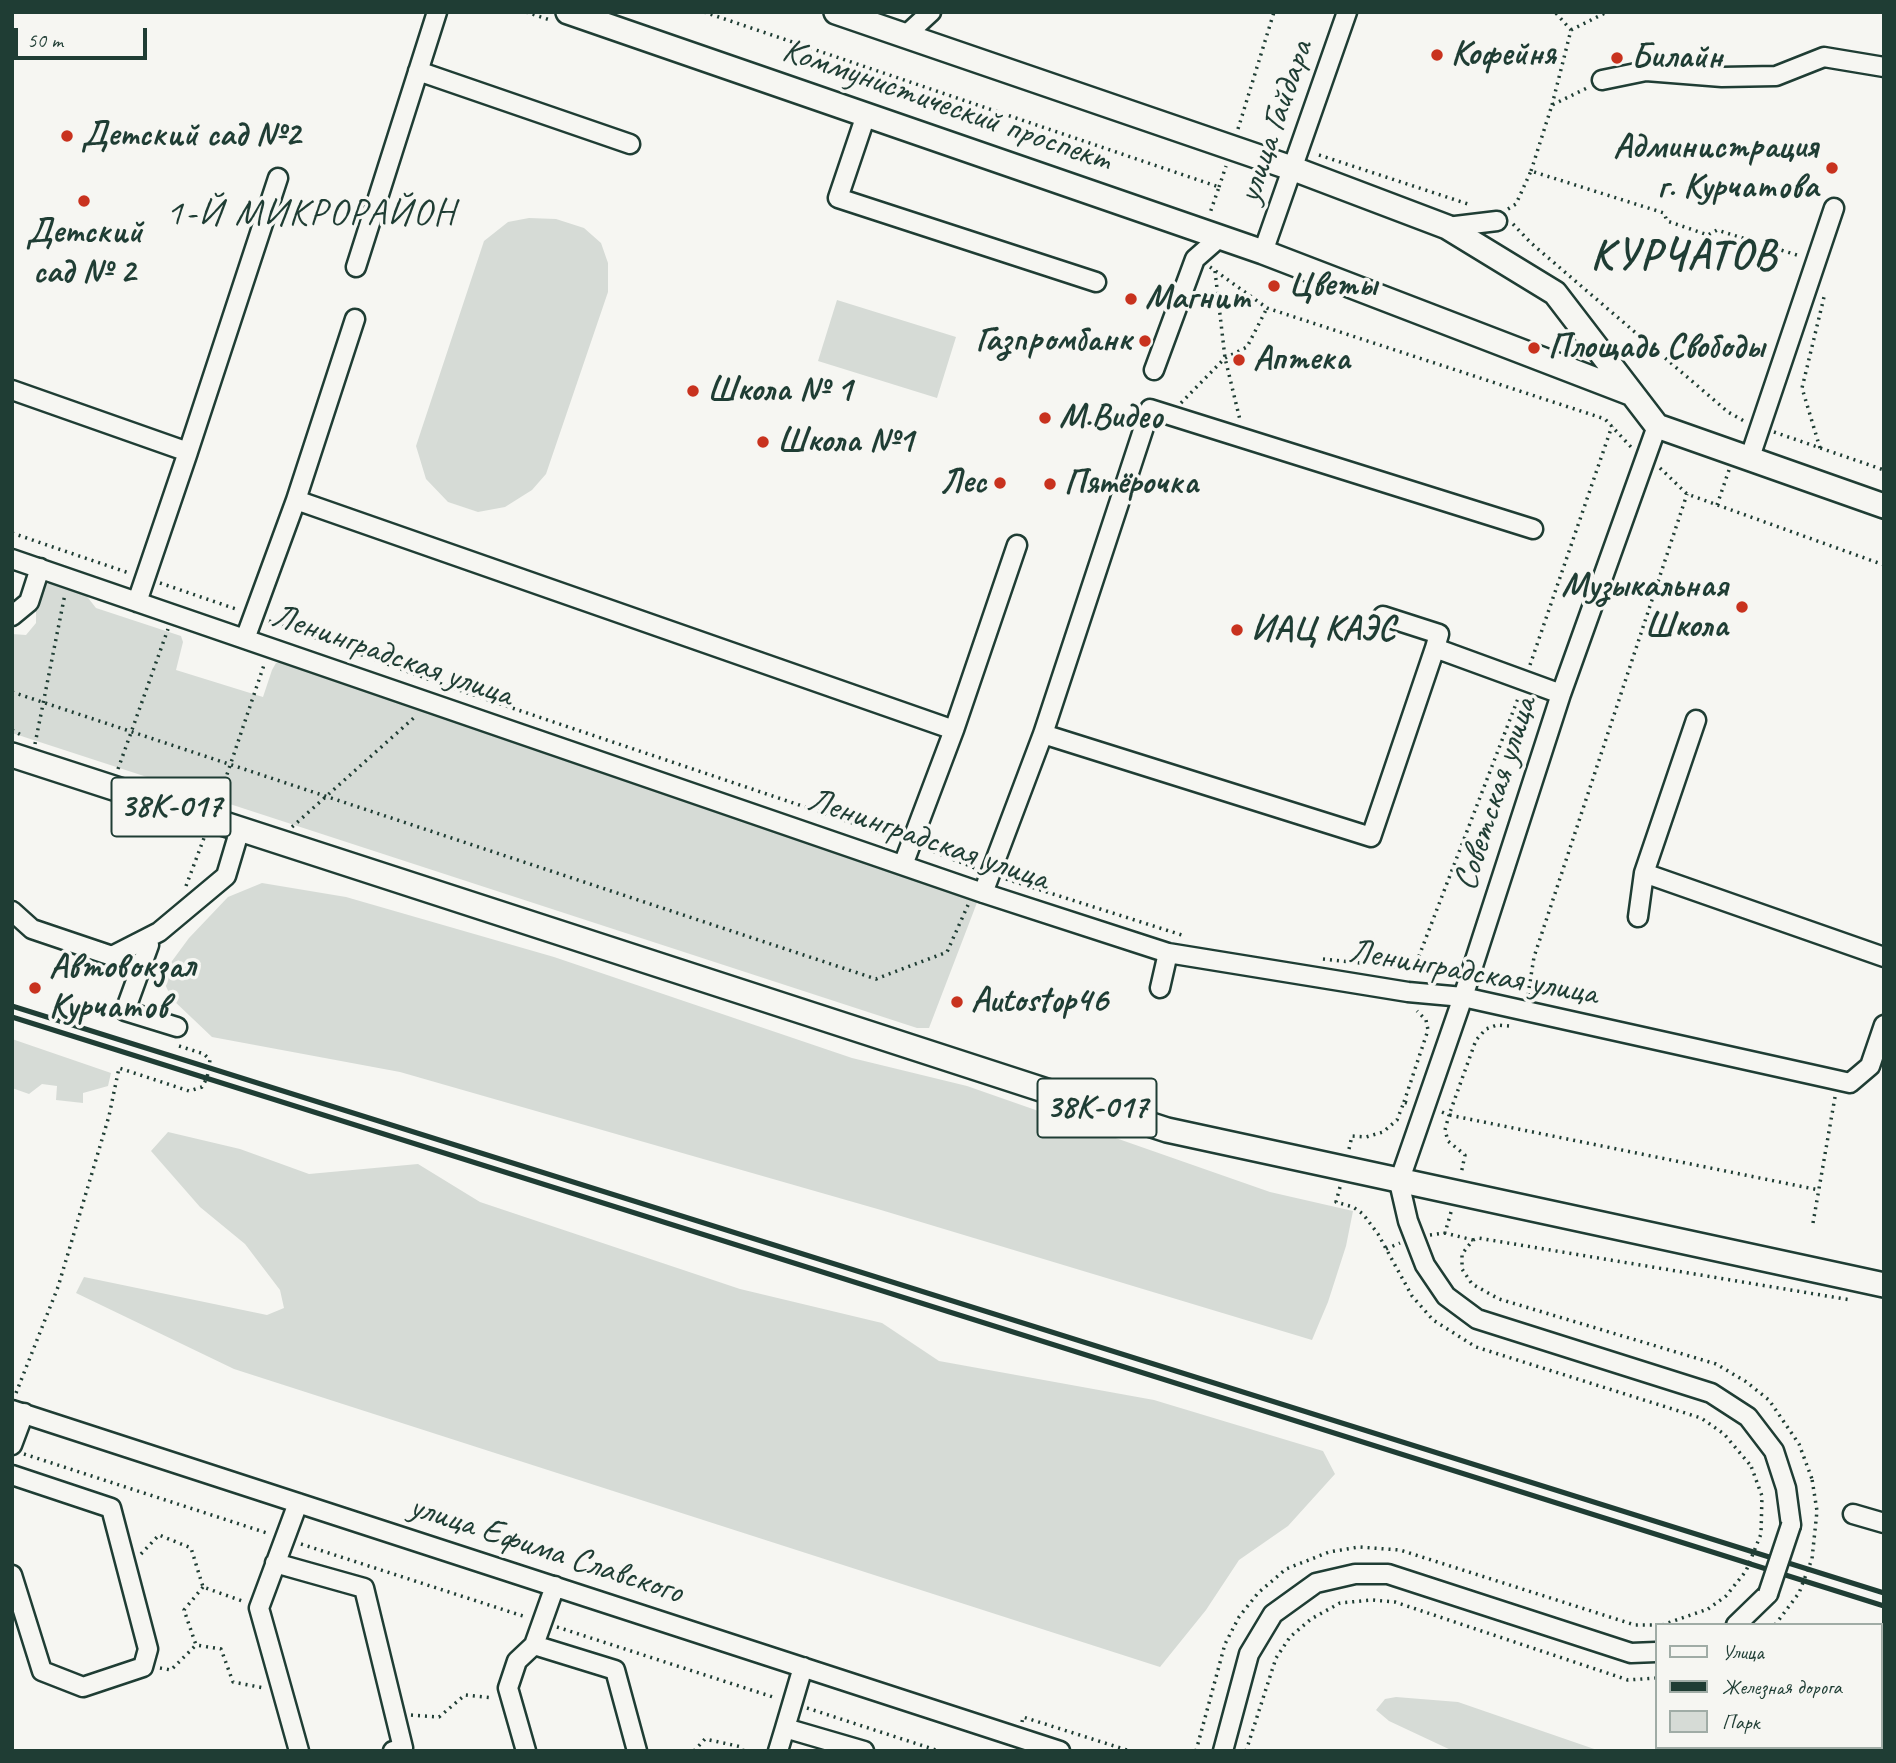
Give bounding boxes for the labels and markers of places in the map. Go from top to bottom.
place label: Кофейня [1451,34,1556,76]
place label: Билайн [1631,37,1722,79]
marker: Кофейня [1429,47,1445,63]
marker: Билайн [1609,50,1625,66]
place label: Детский сад №2 [81,115,300,157]
place label: Администрация г. Курчатова [1613,127,1818,209]
marker: Детский сад №2 [59,128,75,144]
marker: Администрация г. Курчатова [1824,160,1840,176]
marker: Детский сад № 2 [76,193,92,209]
place label: Детский сад № 2 [26,212,142,294]
place label: Цветы [1288,265,1377,307]
place label: Магнит [1145,278,1251,320]
marker: Цветы [1266,278,1282,294]
marker: Магнит [1123,291,1139,307]
place label: Газпромбанк [975,320,1131,362]
place label: Площадь Свободы [1548,327,1764,369]
marker: Газпромбанк [1137,333,1153,349]
place label: Аптека [1253,339,1350,381]
marker: Площадь Свободы [1526,340,1542,356]
marker: Аптека [1231,352,1247,368]
place label: Школа № 1 [707,370,852,412]
marker: Школа № 1 [685,383,701,399]
place label: М.Видео [1059,397,1163,439]
marker: М.Видео [1037,410,1053,426]
place label: Школа №1 [777,421,914,463]
marker: Школа №1 [755,434,771,450]
place label: Лес [939,462,986,504]
place label: Пятёрочка [1064,463,1198,505]
marker: Лес [992,475,1008,491]
marker: Пятёрочка [1042,476,1058,492]
place label: Музыкальная Школа [1561,566,1728,648]
marker: Музыкальная Школа [1734,599,1750,615]
place label: ИАЦ КАЭС [1251,609,1395,651]
marker: ИАЦ КАЭС [1229,622,1245,638]
place label: Автовокзал Курчатов [49,947,195,1029]
marker: Автовокзал Курчатов [27,980,43,996]
place label: Autostop46 [971,981,1108,1023]
marker: Autostop46 [949,994,965,1010]

